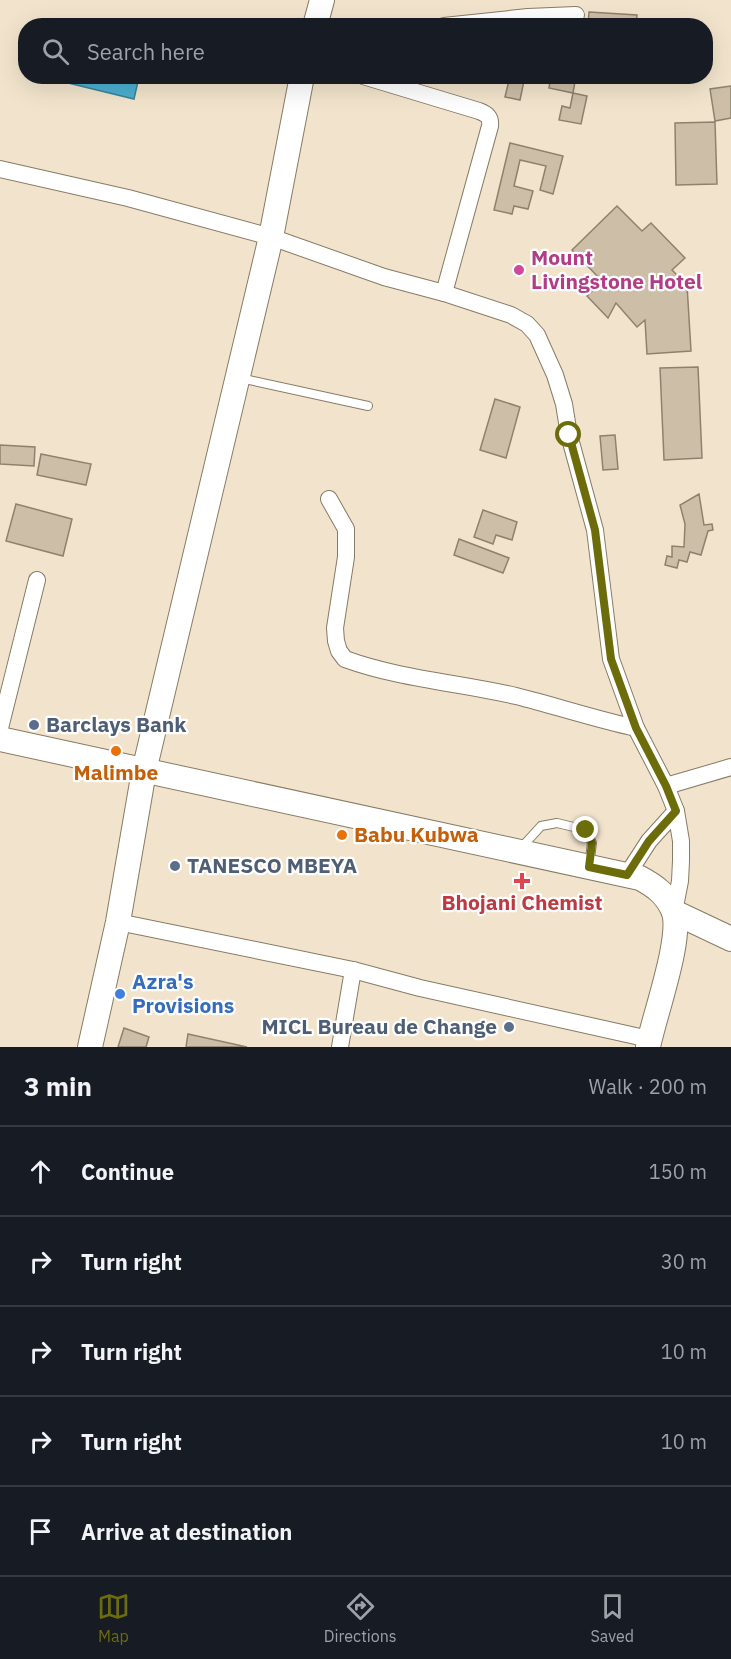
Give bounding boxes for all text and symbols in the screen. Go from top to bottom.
search box [18,18,713,84]
icon: search [39,35,72,68]
text: Search here [87,37,205,66]
place label: Mount Livingstone Hotel [531,243,702,295]
marker: Mount Livingstone Hotel [512,263,526,277]
route start [555,421,581,447]
place label: Barclays Bank [46,710,187,738]
marker: Barclays Bank [27,718,41,732]
marker: Malimbe [109,744,123,758]
place label: Malimbe [74,758,159,786]
route end [572,816,598,842]
place label: Babu Kubwa [354,820,479,848]
marker: Babu Kubwa [335,828,349,842]
place label: TANESCO MBEYA [187,851,357,879]
marker: TANESCO MBEYA [168,859,182,873]
marker: Bhojani Chemist [515,874,529,888]
place label: Bhojani Chemist [441,888,603,916]
place label: Azra's Provisions [132,967,234,1019]
marker: Azra's Provisions [113,987,127,1001]
place label: MICL Bureau de Change [261,1012,497,1040]
marker: MICL Bureau de Change [502,1020,516,1034]
text: 3 min [24,1069,92,1103]
text: Walk · 200 m [589,1073,707,1100]
icon: ahead [24,1155,57,1188]
text: Continue [81,1157,174,1186]
text: 150 m [649,1158,707,1185]
icon: right [24,1245,57,1278]
text: Turn right [81,1247,182,1276]
text: 30 m [661,1248,707,1275]
icon: right [24,1335,57,1368]
text: Turn right [81,1337,182,1366]
text: 10 m [661,1338,707,1365]
icon: right [24,1425,57,1458]
text: Turn right [81,1427,182,1456]
text: 10 m [661,1428,707,1455]
icon: arrive [24,1515,57,1548]
text: Arrive at destination [81,1517,292,1546]
tab: Map [97,1590,130,1646]
tab: Directions [324,1590,397,1646]
tab: Saved [591,1590,634,1646]

